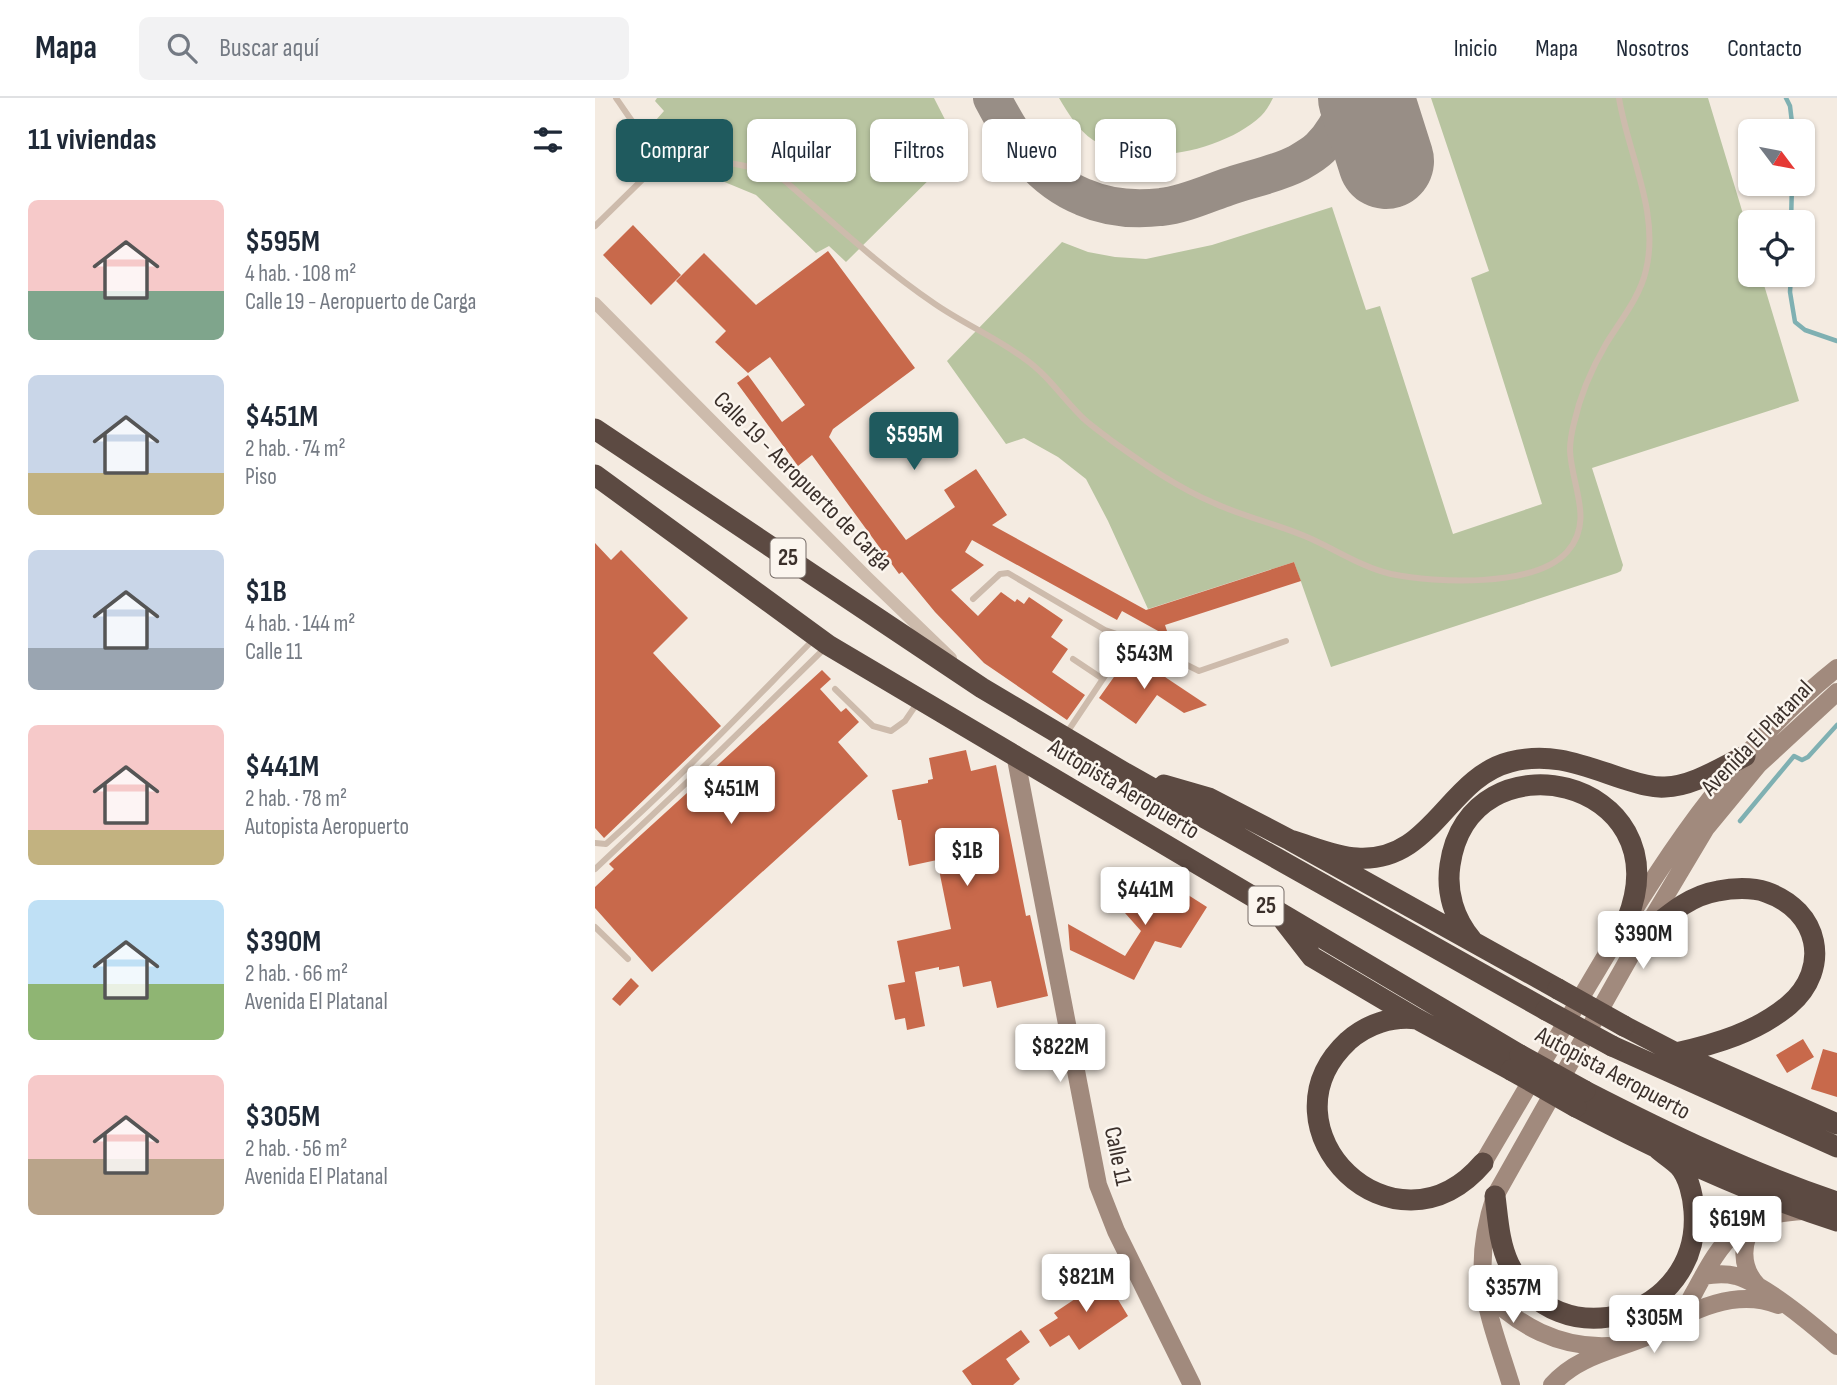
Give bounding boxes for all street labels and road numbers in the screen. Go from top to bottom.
street label: Calle 19 - Aeropuerto de Carga [707,385,899,577]
road number: 25 [771,538,805,578]
street label: Avenida El Platanal [1694,674,1819,802]
street label: Autopista Aeropuerto [1042,732,1205,846]
road number: 25 [1249,886,1283,926]
street label: Autopista Aeropuerto [1530,1020,1695,1126]
street label: Calle 11 [1098,1124,1139,1189]

